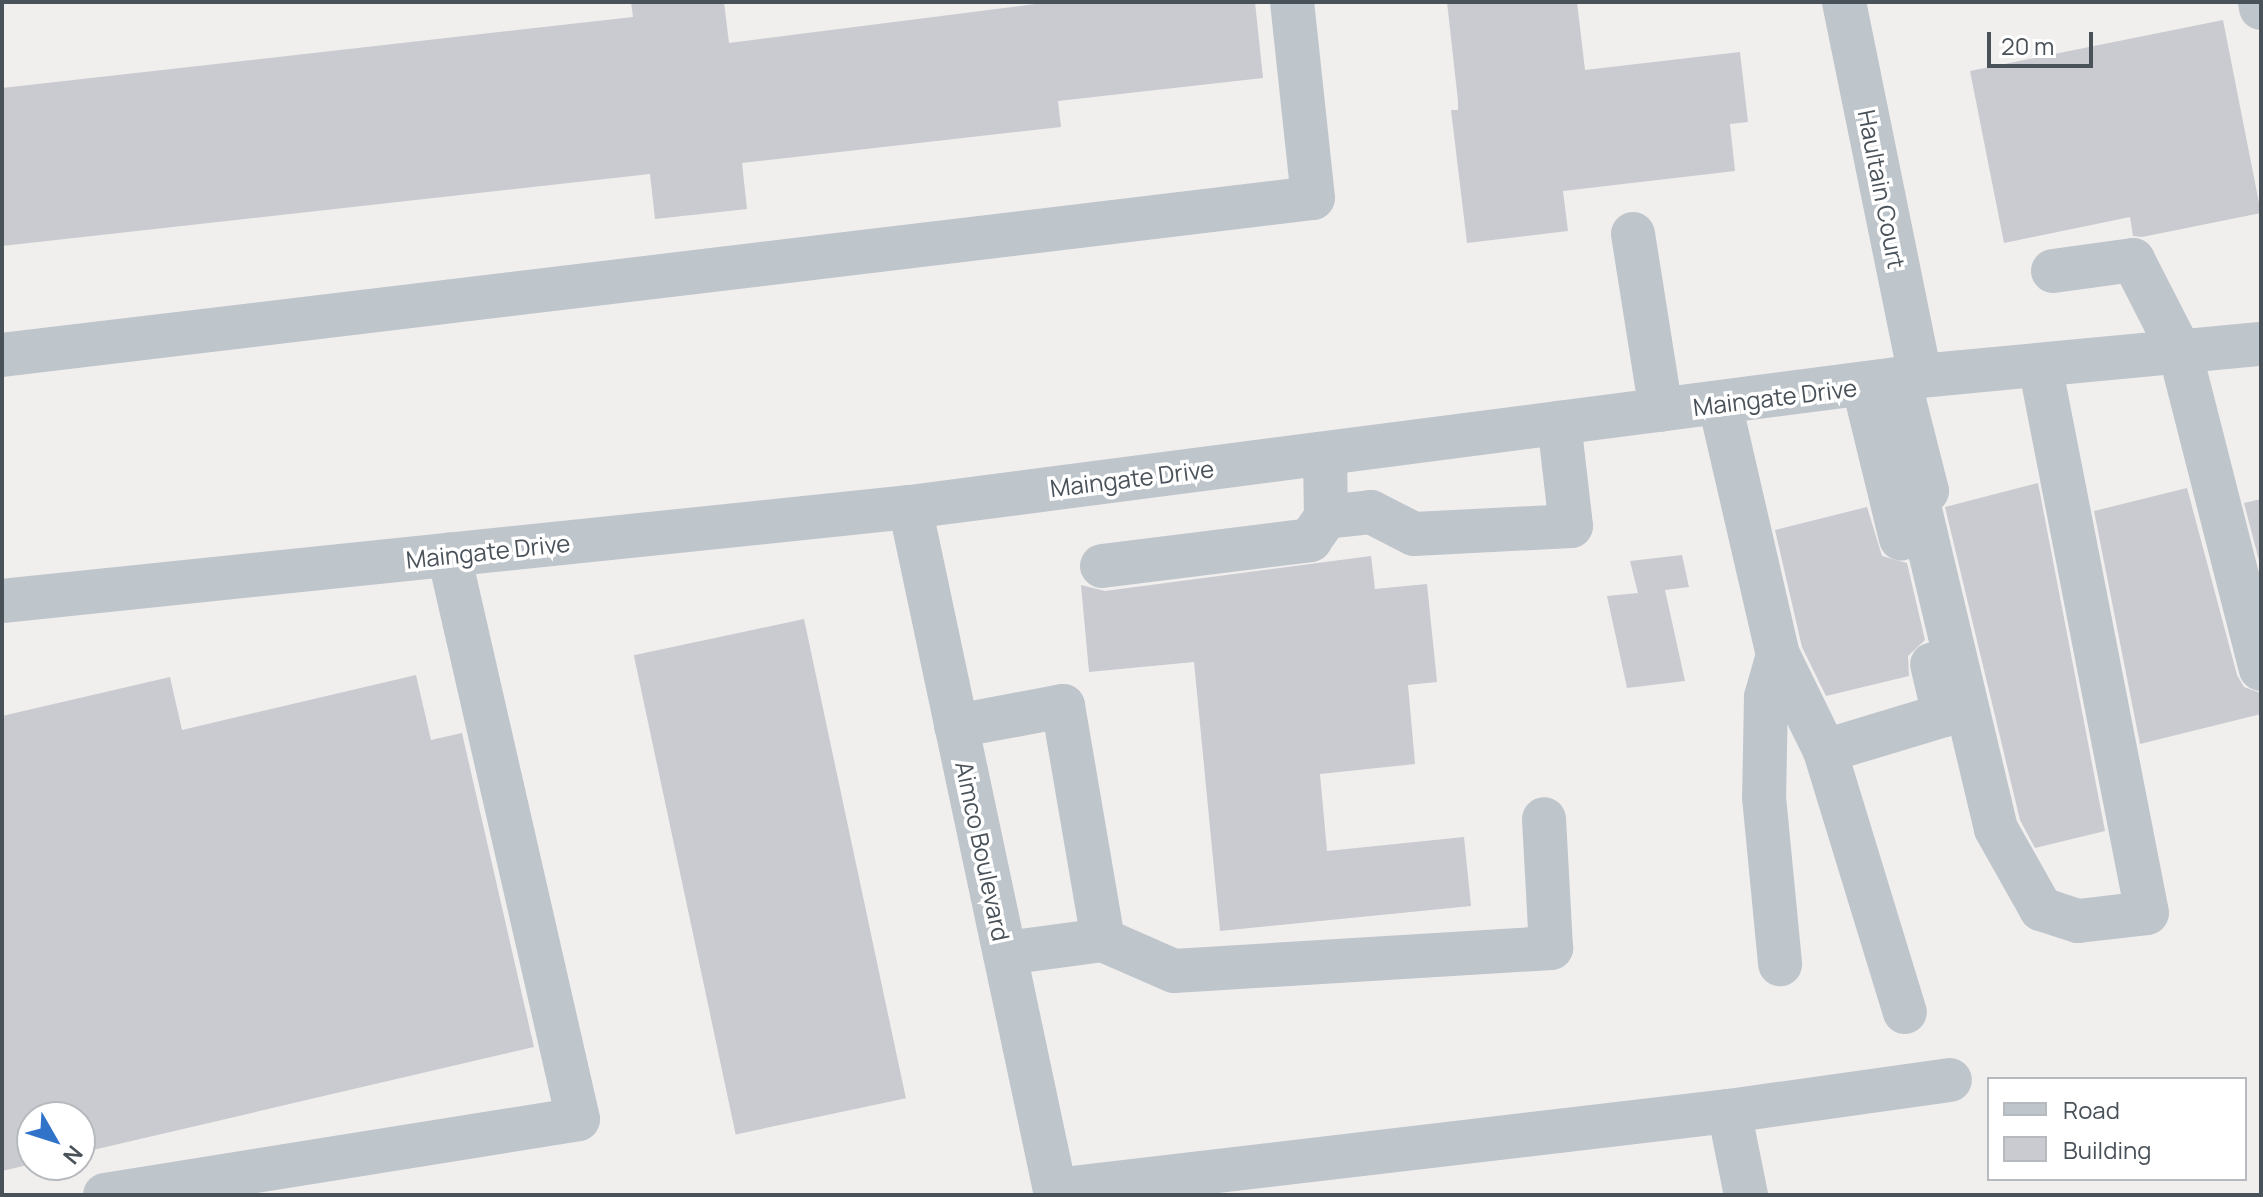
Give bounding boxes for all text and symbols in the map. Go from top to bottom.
scale bar [1991,16,2097,66]
text: 20 m [2001,29,2054,62]
street label: Haultain Court [1852,107,1912,271]
street label: Maingate Drive [1691,373,1859,421]
street label: Maingate Drive [1048,454,1216,502]
street label: Maingate Drive [404,528,572,574]
street label: Aimco Boulevard [950,759,1016,943]
legend [1987,1077,2247,1181]
text: Road [2063,1093,2120,1126]
north arrow [16,1101,96,1181]
text: Building [2063,1133,2151,1166]
text: N [56,1139,90,1170]

